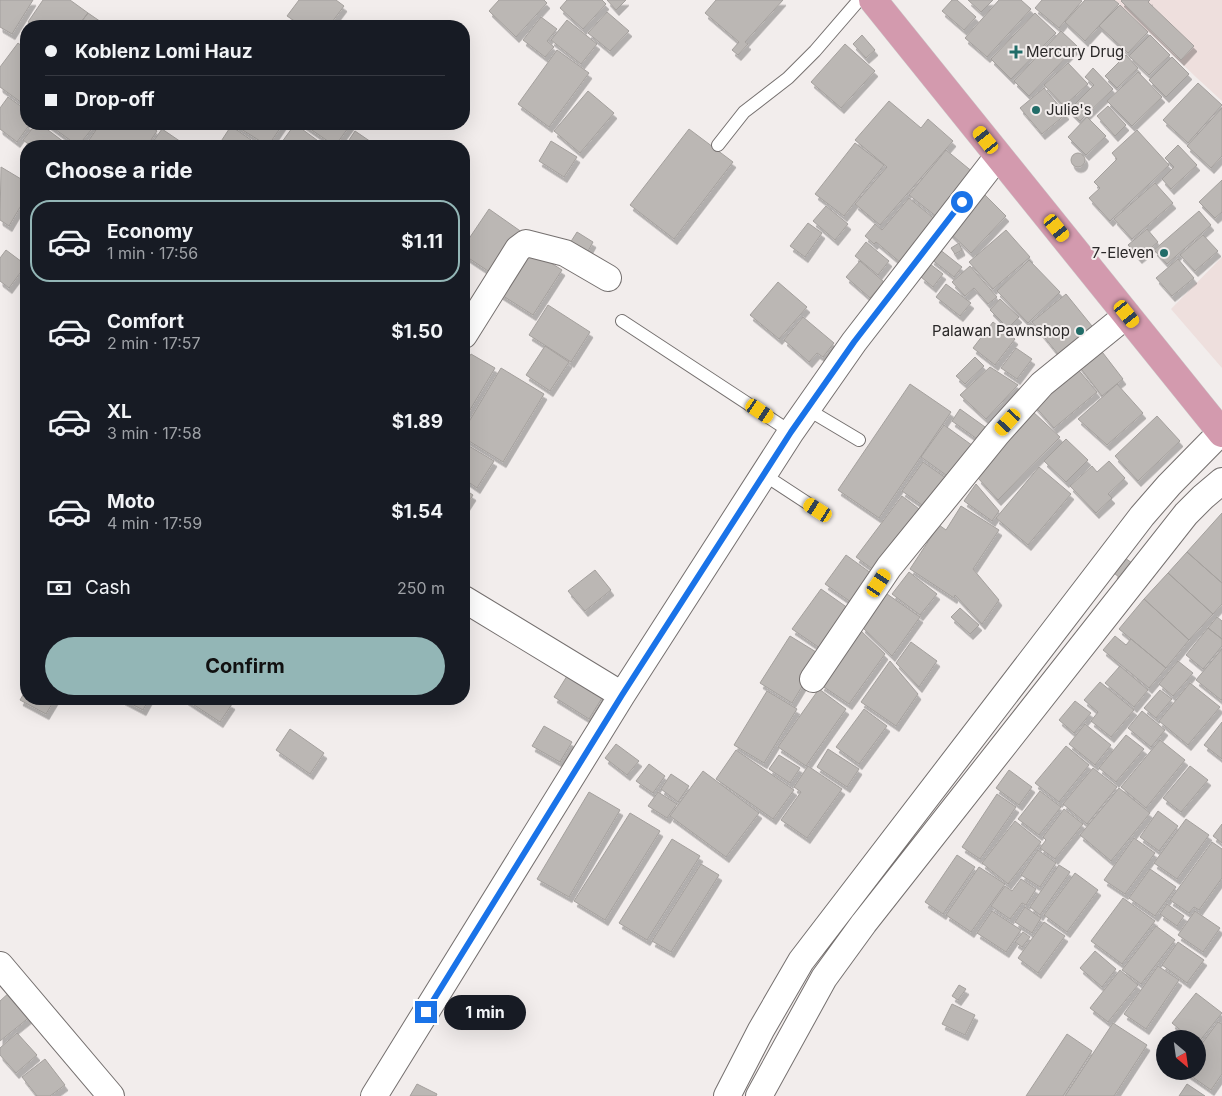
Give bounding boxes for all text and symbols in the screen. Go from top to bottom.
text: Koblenz Lomi Hauz [75,40,253,63]
place label: Mercury Drug [1026,42,1124,61]
marker: Mercury Drug [1010,46,1022,58]
text: Drop-off [75,88,155,111]
place label: Julie's [1046,100,1092,119]
marker: Julie's [1030,104,1042,116]
car [970,124,1001,156]
text: Choose a ride [45,157,193,183]
route start [951,191,973,213]
car [1041,212,1072,244]
icon: car [47,219,92,264]
text: Economy [107,220,193,243]
text: $1.11 [401,230,443,253]
text: 1 min · 17:56 [107,243,198,263]
place label: 7-Eleven [1092,243,1154,262]
marker: 7-Eleven [1158,247,1170,259]
car [1111,298,1142,330]
icon: car [47,309,92,354]
text: Comfort [107,310,184,333]
text: $1.50 [391,320,443,343]
place label: Palawan Pawnshop [932,321,1070,340]
marker: Palawan Pawnshop [1074,325,1086,337]
text: 2 min · 17:57 [107,333,201,353]
car [743,396,776,426]
icon: car [47,399,92,444]
text: XL [107,400,132,423]
car [992,406,1023,438]
text: $1.89 [392,410,443,433]
text: 3 min · 17:58 [107,423,202,443]
icon: car [47,489,92,534]
text: Moto [107,490,155,513]
car [801,496,834,524]
text: $1.54 [391,500,443,523]
text: 4 min · 17:59 [107,513,202,533]
car [864,566,893,600]
icon: cash [45,574,73,602]
text: Cash [85,576,131,599]
text: 250 m [397,578,445,598]
button: Confirm [45,637,445,695]
callout: 1 min [444,994,526,1030]
route end [415,1001,437,1023]
text: 1 min [465,1002,505,1022]
north arrow [1156,1030,1206,1080]
map controls [1156,1030,1206,1080]

